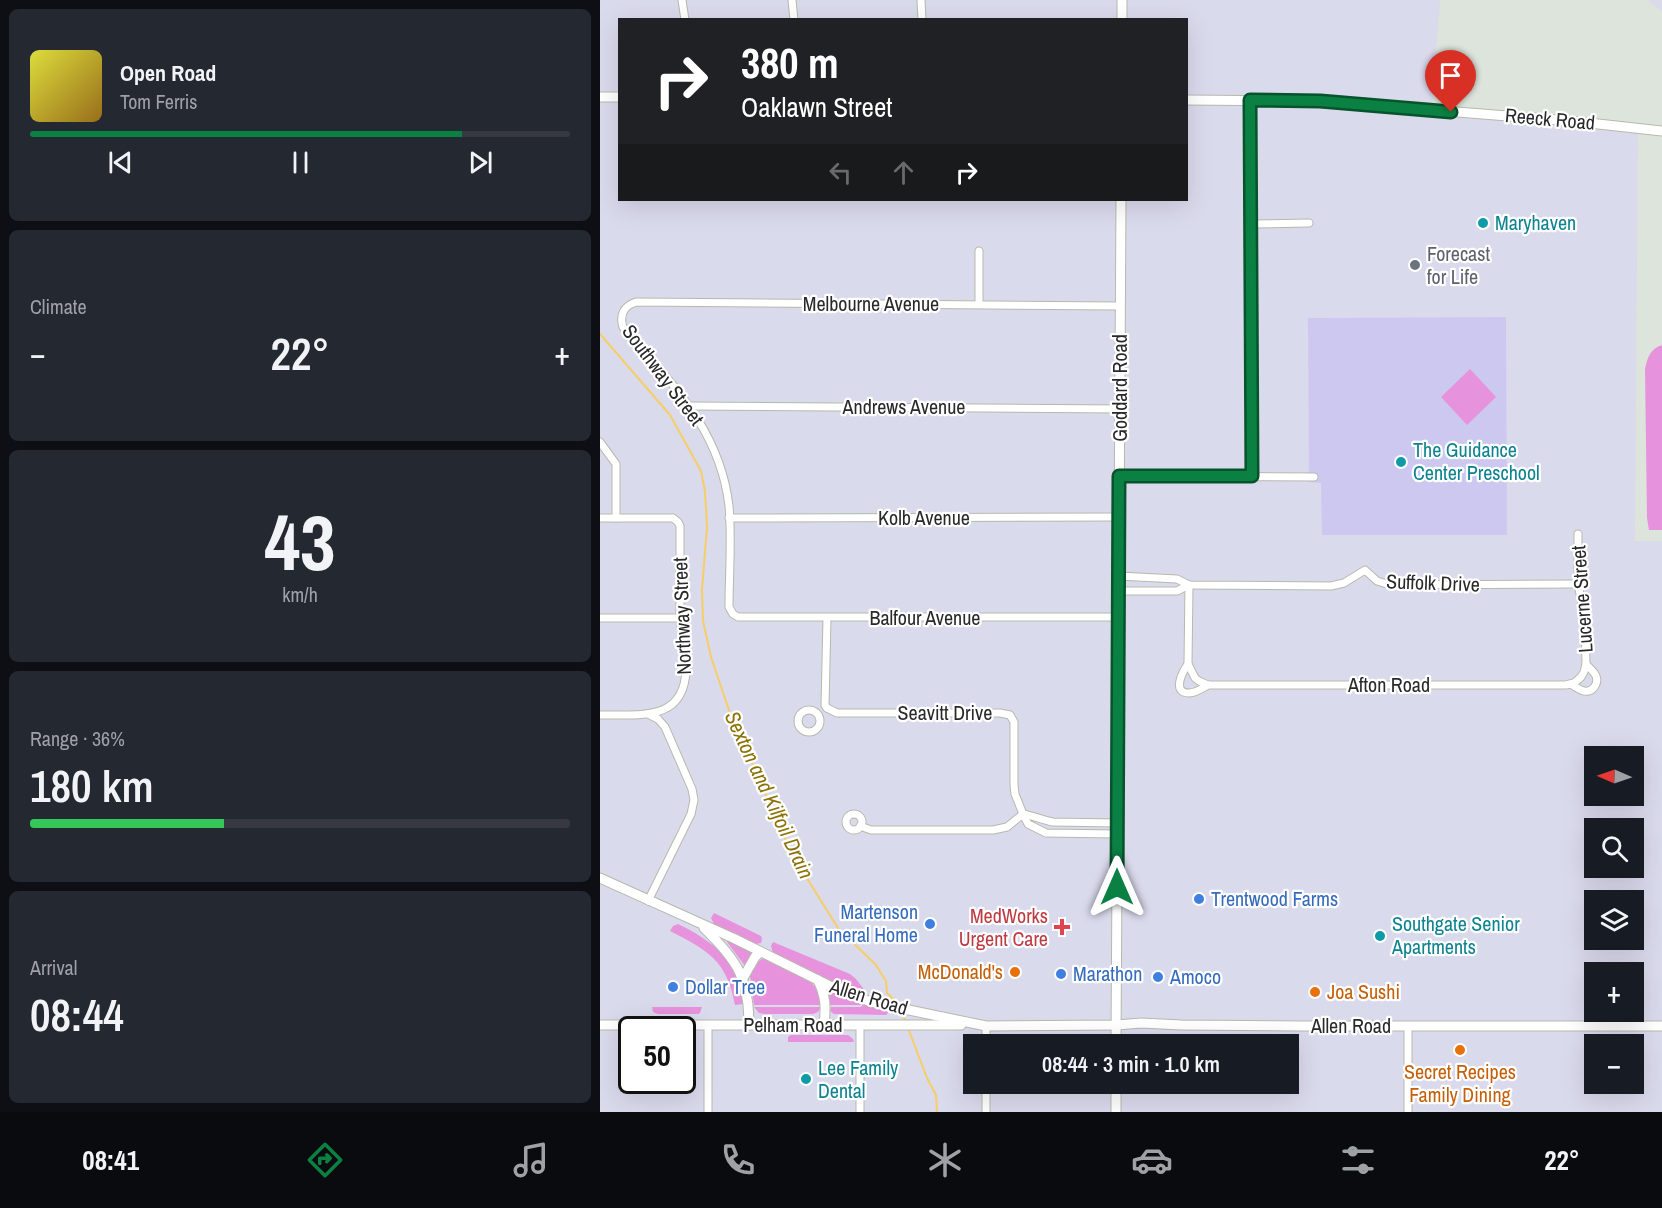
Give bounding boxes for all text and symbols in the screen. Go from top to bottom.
text: 380 m [741,35,839,91]
icon: right [642,42,720,120]
pin [1425,50,1476,112]
text: Open Road [120,58,216,88]
icon: arrive [1434,59,1467,92]
text: Tom Ferris [120,88,198,115]
text: Oaklawn Street [741,89,892,125]
street label: Reeck Road [1504,101,1596,136]
icon: previous [104,146,137,179]
icon: pause [284,146,317,179]
icon: next [464,146,497,179]
icon: left [824,156,857,189]
icon: ahead [887,156,920,189]
icon: right [950,156,983,189]
place label: Maryhaven [1495,209,1576,236]
marker: Maryhaven [1476,216,1490,230]
place label: Forecast for Life [1427,240,1490,290]
marker: Forecast for Life [1408,258,1422,272]
street label: Melbourne Avenue [803,290,939,317]
text: Climate [30,293,87,320]
street label: Southway Street [616,319,711,431]
text: 22° [270,323,330,384]
text: − [30,331,46,375]
text: + [554,331,570,375]
street label: Goddard Road [1106,334,1133,442]
street label: Andrews Avenue [842,393,965,420]
place label: The Guidance Center Preschool [1413,436,1540,486]
marker: The Guidance Center Preschool [1394,455,1408,469]
text: 43 [264,489,336,594]
street label: Kolb Avenue [878,504,970,531]
street label: Lucerne Street [1564,544,1599,654]
street label: Northway Street [666,556,697,675]
street label: Suffolk Drive [1386,567,1480,598]
text: km/h [282,581,318,608]
street label: Balfour Avenue [870,604,980,631]
street label: Afton Road [1347,671,1430,698]
street label: Seavitt Drive [898,699,992,726]
water label: Sexton and Kilfoil Drain [718,706,821,883]
text: Range · 36% [30,725,125,752]
north arrow [1584,746,1644,806]
map controls [1584,746,1644,1094]
text: 180 km [30,755,154,816]
button: search [1584,818,1644,878]
position arrow [1085,855,1149,919]
place label: Trentwood Farms [1211,885,1338,912]
button: layers [1584,890,1644,950]
marker: Trentwood Farms [1192,892,1206,906]
place label: Martenson Funeral Home [814,898,918,948]
place label: MedWorks Urgent Care [959,902,1048,952]
place label: Southgate Senior Apartments [1391,910,1520,960]
marker: Martenson Funeral Home [923,917,937,931]
marker: MedWorks Urgent Care [1053,918,1071,936]
marker: Southgate Senior Apartments [1373,929,1387,943]
text: Arrival [30,954,77,981]
place label: McDonald's [918,958,1003,985]
place label: Marathon [1073,960,1142,987]
button: + [1584,962,1644,1022]
place label: Amoco [1169,963,1221,990]
marker: McDonald's [1008,965,1022,979]
marker: Marathon [1054,967,1068,981]
marker: Amoco [1151,970,1165,984]
street label: Allen Road [826,972,911,1021]
place label: Dollar Tree [685,973,765,1000]
place label: Joa Sushi [1327,978,1400,1005]
marker: Dollar Tree [666,980,680,994]
text: 08:44 [30,984,124,1045]
marker: Joa Sushi [1308,985,1322,999]
street label: Pelham Road [743,1011,843,1038]
street label: Allen Road [1310,1012,1391,1039]
speed limit sign: 50 [618,1016,696,1094]
button: − [1584,1034,1644,1094]
marker: Secret Recipes Family Dining [1453,1043,1467,1057]
text: 08:44 · 3 min · 1.0 km [1042,1049,1220,1079]
place label: Lee Family Dental [818,1054,899,1104]
place label: Secret Recipes Family Dining [1404,1058,1516,1108]
marker: Lee Family Dental [799,1072,813,1086]
icon: directions [304,1139,346,1181]
icon: music [510,1139,552,1181]
icon: phone [717,1139,759,1181]
icon: climate [924,1139,966,1181]
icon: car [1131,1139,1173,1181]
icon: filters [1337,1139,1379,1181]
text: 08:41 [82,1142,139,1178]
text: 22° [1544,1142,1580,1178]

